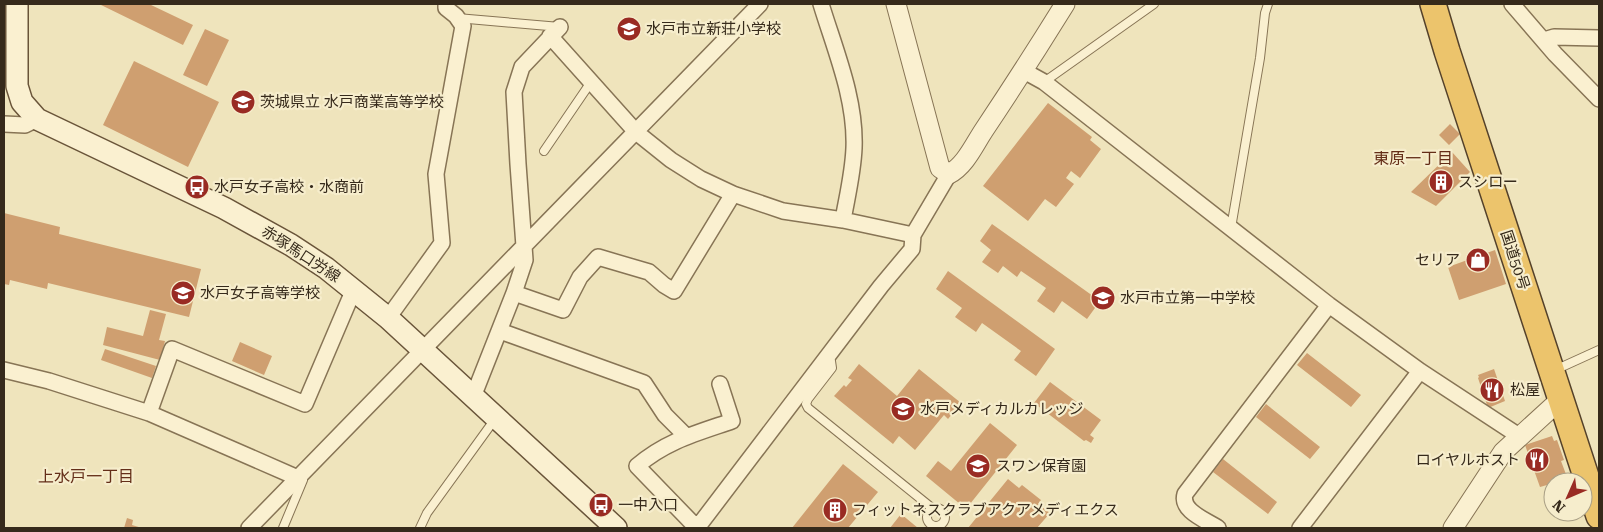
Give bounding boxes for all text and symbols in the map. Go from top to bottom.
school or university icon: 水戸市立新荘小学校 [616,16,642,42]
place label: 水戸市立新荘小学校 [646,20,781,38]
school or university icon: 茨城県立 水戸商業高等学校 [230,89,256,115]
place label: 茨城県立 水戸商業高等学校 [260,93,444,111]
district label: 東原一丁目 [1373,149,1453,168]
building icon: スシロー [1428,169,1454,195]
place label: スシロー [1458,173,1518,191]
bus stop icon: 水戸女子高校・水商前 [184,174,210,200]
place label: 水戸女子高校・水商前 [214,178,364,196]
street label: 赤塚馬口労線 [258,222,344,286]
street label: 国道50号 [1497,228,1533,292]
shop icon: セリア [1465,247,1491,273]
place label: セリア [1415,251,1460,269]
school or university icon: 水戸女子高等学校 [170,280,196,306]
place label: 水戸女子高等学校 [200,284,320,302]
school or university icon: 水戸市立第一中学校 [1090,285,1116,311]
place label: 水戸市立第一中学校 [1120,289,1255,307]
restaurant icon: 松屋 [1479,377,1505,403]
place label: 松屋 [1510,381,1540,399]
school or university icon: 水戸メディカルカレッジ [890,396,916,422]
place label: 水戸メディカルカレッジ [920,400,1084,418]
restaurant icon: ロイヤルホスト [1524,447,1550,473]
place label: ロイヤルホスト [1415,451,1520,469]
school or university icon: スワン保育園 [965,453,991,479]
place label: スワン保育園 [996,457,1086,475]
district label: 上水戸一丁目 [38,467,134,486]
north arrow [1543,472,1593,522]
bus stop icon: 一中入口 [588,492,614,518]
place label: 一中入口 [618,496,678,514]
building icon: フィットネスクラブアクアメディエクス [822,497,848,523]
text: N [1549,497,1568,516]
place label: フィットネスクラブアクアメディエクス [852,501,1119,519]

